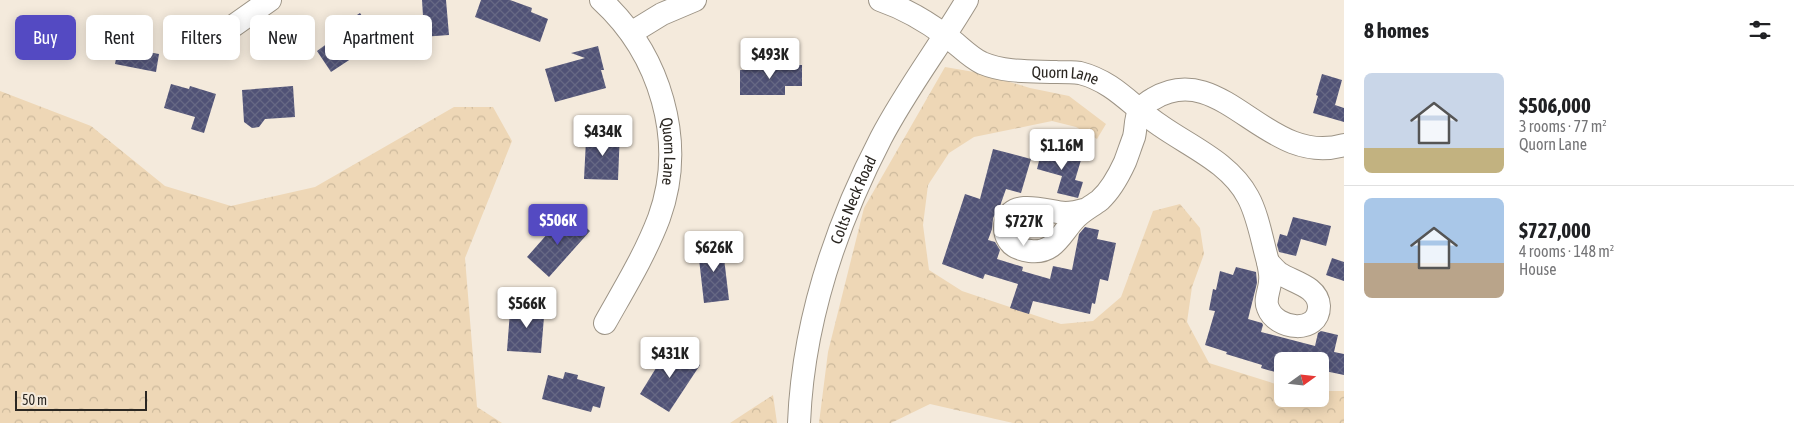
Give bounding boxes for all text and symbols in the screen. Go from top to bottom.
chip: Buy [15,15,76,60]
chip: Rent [86,15,153,60]
chip: Filters [163,15,240,60]
chip: New [250,15,315,60]
chip: Apartment [325,15,432,60]
icon: filters [1746,16,1774,44]
text: 8 homes [1364,18,1429,42]
pin: $493K [735,38,805,80]
text: $493K [751,45,789,63]
street label: Quorn Lane [1031,62,1102,88]
icon: home [1404,93,1464,153]
text: $506,000 [1519,93,1591,117]
pin: $434K [568,114,638,157]
street label: Quorn Lane [658,116,679,187]
text: 3 rooms · 77 m² [1519,117,1607,135]
text: $434K [584,122,622,140]
pin: $1.16M [1021,128,1103,171]
text: Quorn Lane [1519,135,1587,153]
text: $1.16M [1041,136,1083,154]
street label: Colts Neck Road [827,153,880,246]
pin: $506K [523,204,593,246]
pin: $727K [989,204,1059,247]
text: $506K [539,211,577,229]
text: $727K [1005,212,1043,230]
icon: home [1404,218,1464,278]
text: $727,000 [1519,218,1591,242]
pin: $626K [679,230,749,273]
text: $626K [695,238,733,256]
text: 4 rooms · 148 m² [1519,242,1614,260]
text: House [1519,260,1556,278]
pin: $566K [492,286,562,329]
text: $566K [508,294,546,312]
pin: $431K [635,336,705,379]
text: $431K [651,344,689,362]
north arrow [1274,352,1329,408]
map controls [1274,352,1329,407]
scale bar [15,388,148,411]
text: 50 m [22,392,47,408]

